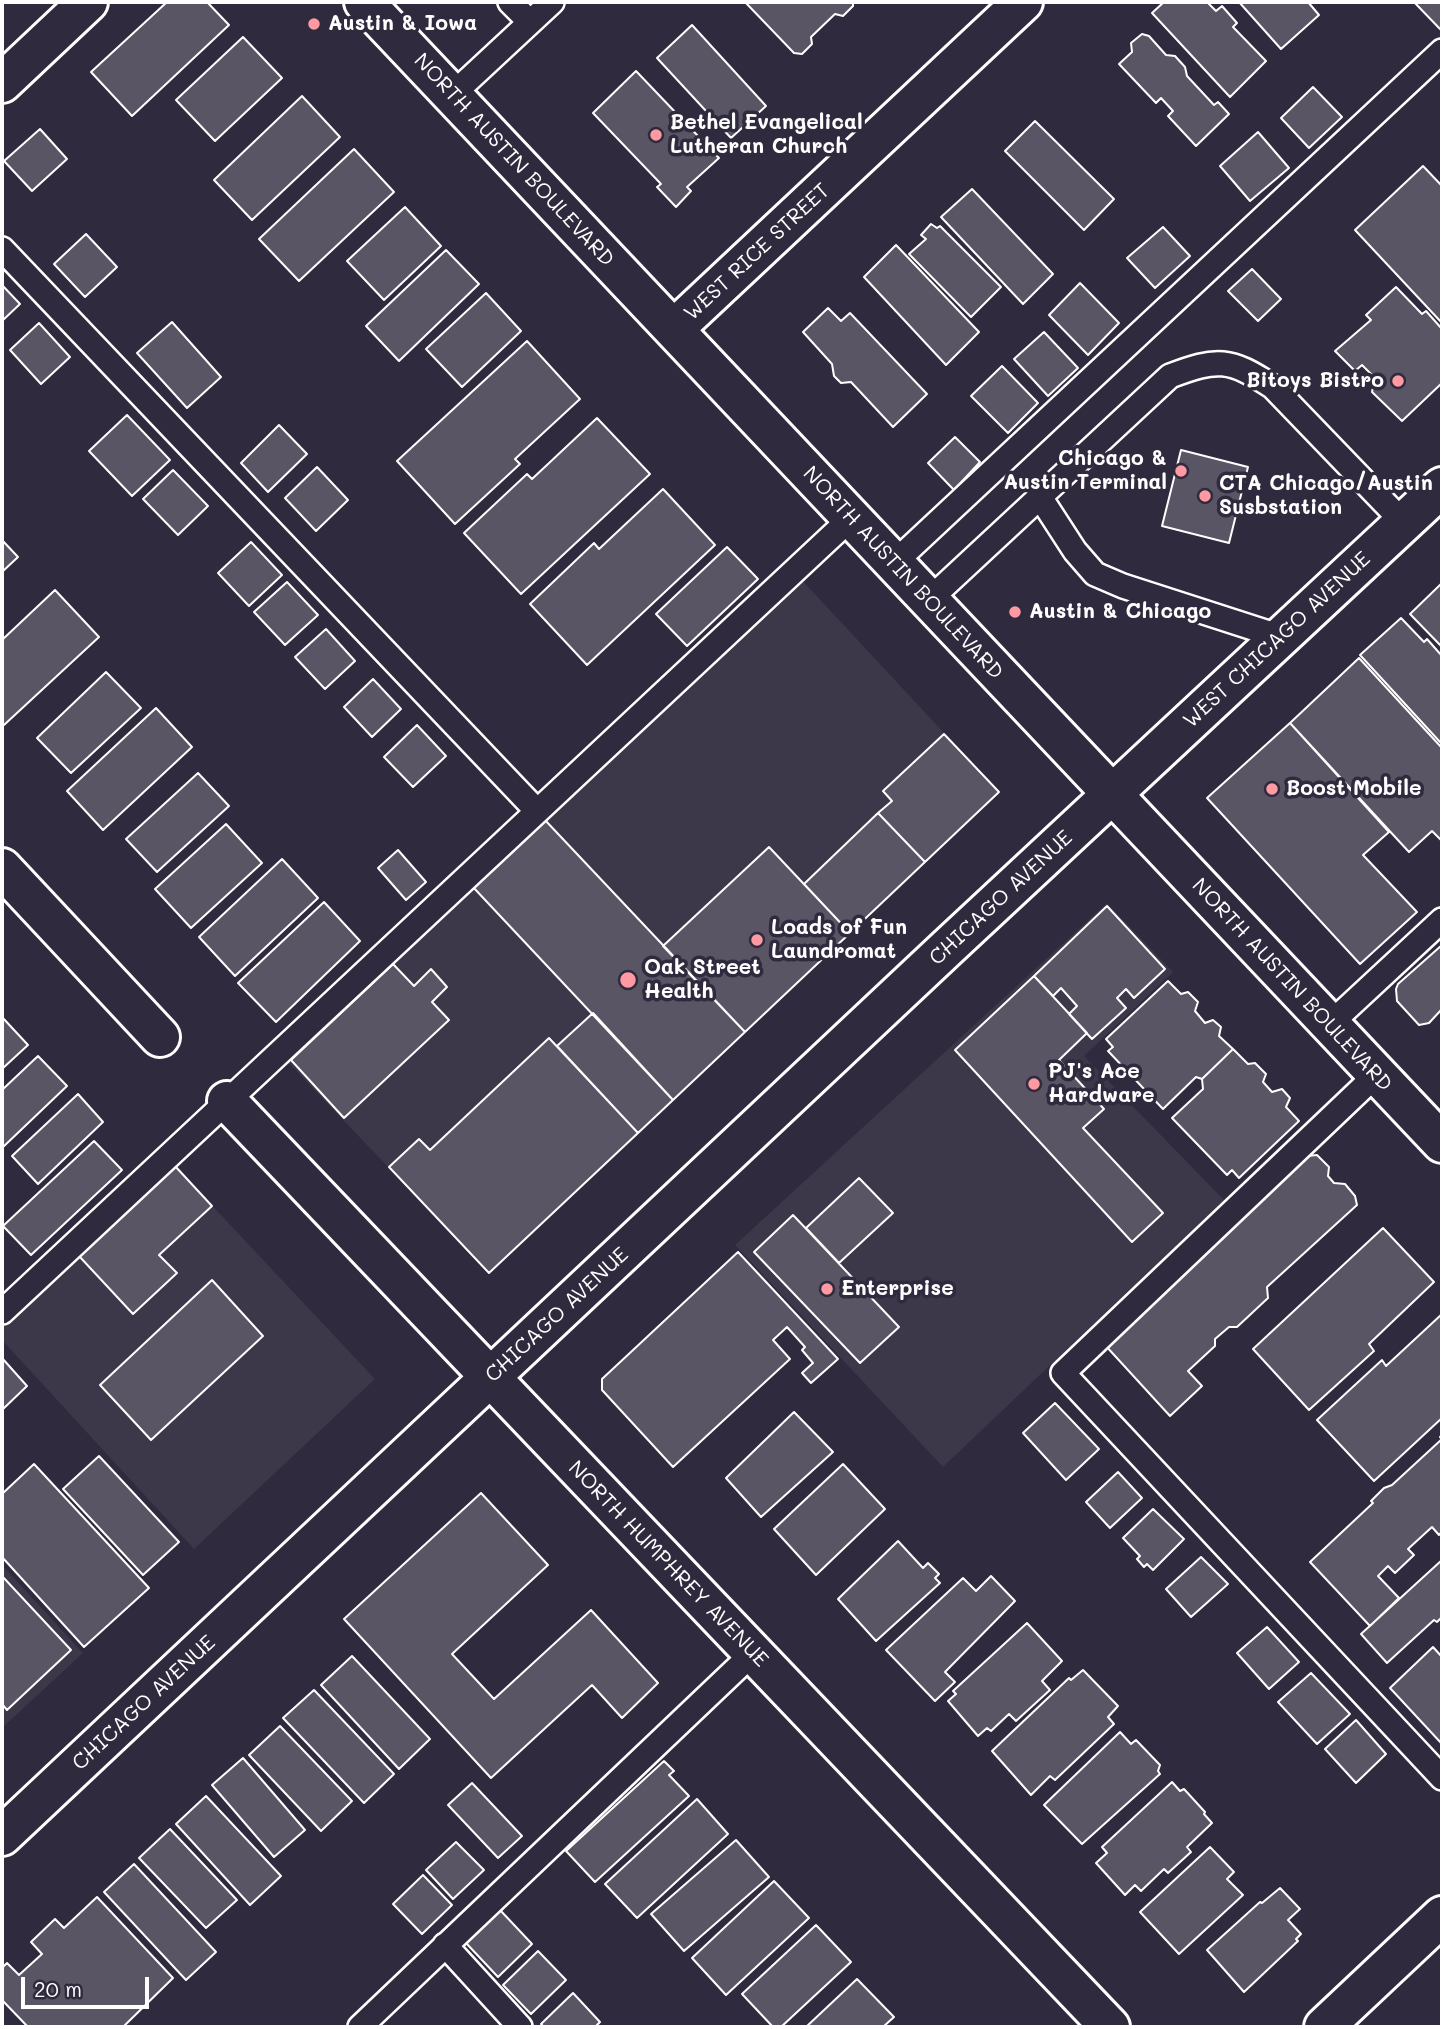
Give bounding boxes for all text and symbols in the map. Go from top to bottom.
place label: Austin & Iowa [328,11,477,37]
marker: Austin & Iowa [306,16,322,32]
street label: NORTH AUSTIN BOULEVARD [409,48,619,272]
place label: Bethel Evangelical Lutheran Church [670,110,863,160]
marker: Bethel Evangelical Lutheran Church [648,127,664,143]
street label: WEST RICE STREET [679,178,835,326]
place label: Bitoys Bistro [1246,368,1384,394]
marker: Bitoys Bistro [1390,373,1406,389]
place label: Chicago & Austin Terminal [1003,446,1167,496]
street label: NORTH AUSTIN BOULEVARD [798,461,1008,685]
marker: Chicago & Austin Terminal [1173,463,1189,479]
place label: CTA Chicago/Austin Susbstation [1219,471,1433,521]
marker: CTA Chicago/Austin Susbstation [1197,488,1213,504]
street label: WEST CHICAGO AVENUE [1178,547,1376,733]
place label: Austin & Chicago [1029,599,1211,625]
marker: Austin & Chicago [1007,604,1023,620]
place label: Boost Mobile [1286,776,1421,802]
marker: Boost Mobile [1264,781,1280,797]
street label: CHICAGO AVENUE [924,825,1078,971]
street label: NORTH AUSTIN BOULEVARD [1187,873,1397,1097]
place label: Loads of Fun Laundromat [771,915,907,965]
marker: Loads of Fun Laundromat [749,932,765,948]
place label: Oak Street Health [644,955,761,1005]
marker: Oak Street Health [618,970,638,990]
place label: PJ's Ace Hardware [1048,1059,1155,1109]
marker: PJ's Ace Hardware [1026,1076,1042,1092]
street label: CHICAGO AVENUE [480,1242,634,1388]
place label: Enterprise [841,1276,954,1302]
marker: Enterprise [819,1281,835,1297]
street label: NORTH HUMPHREY AVENUE [563,1456,773,1672]
street label: CHICAGO AVENUE [67,1630,221,1776]
scale bar [24,1962,152,2006]
text: 20 m [34,1975,82,2002]

